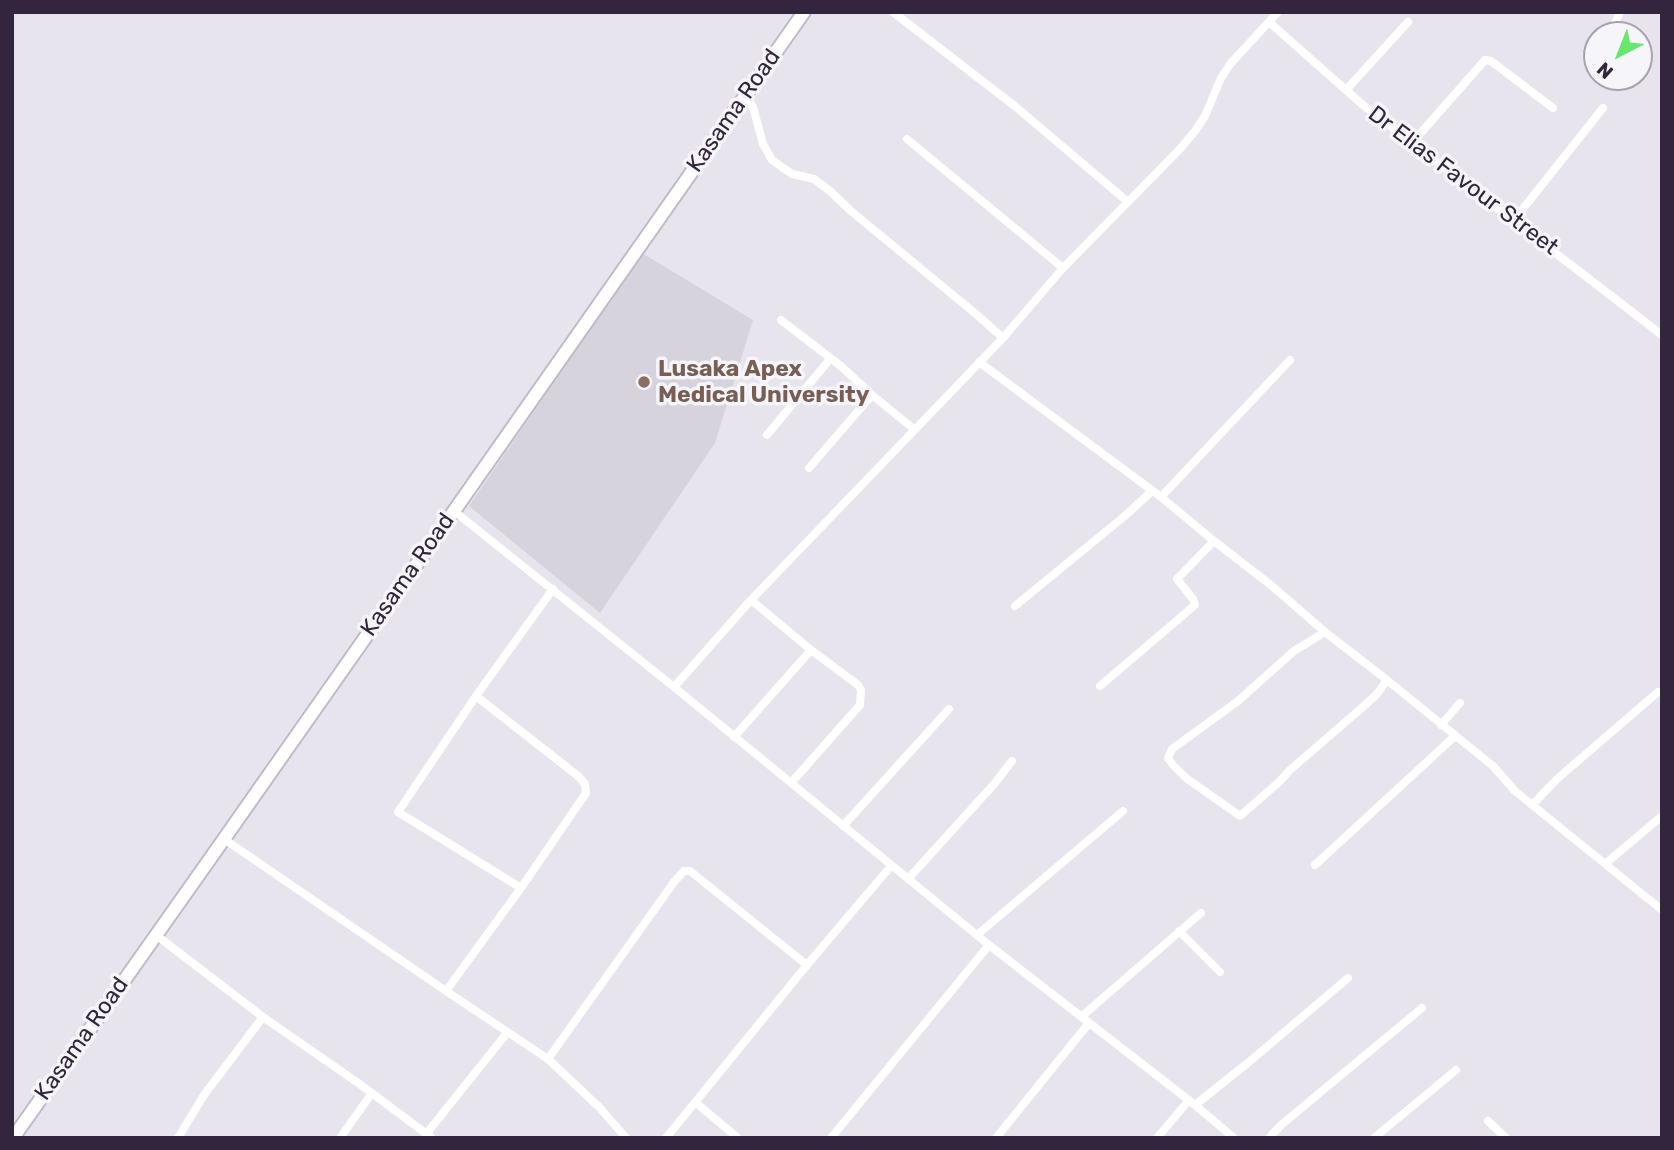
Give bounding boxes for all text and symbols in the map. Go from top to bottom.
north arrow [1583,21,1653,91]
street label: Kasama Road [681,44,787,178]
text: N [1592,57,1618,84]
street label: Dr Elias Favour Street [1363,101,1563,261]
place label: Lusaka Apex Medical University [658,355,870,409]
marker: Lusaka Apex Medical University [636,374,652,390]
street label: Kasama Road [355,508,461,642]
street label: Kasama Road [29,972,135,1106]

